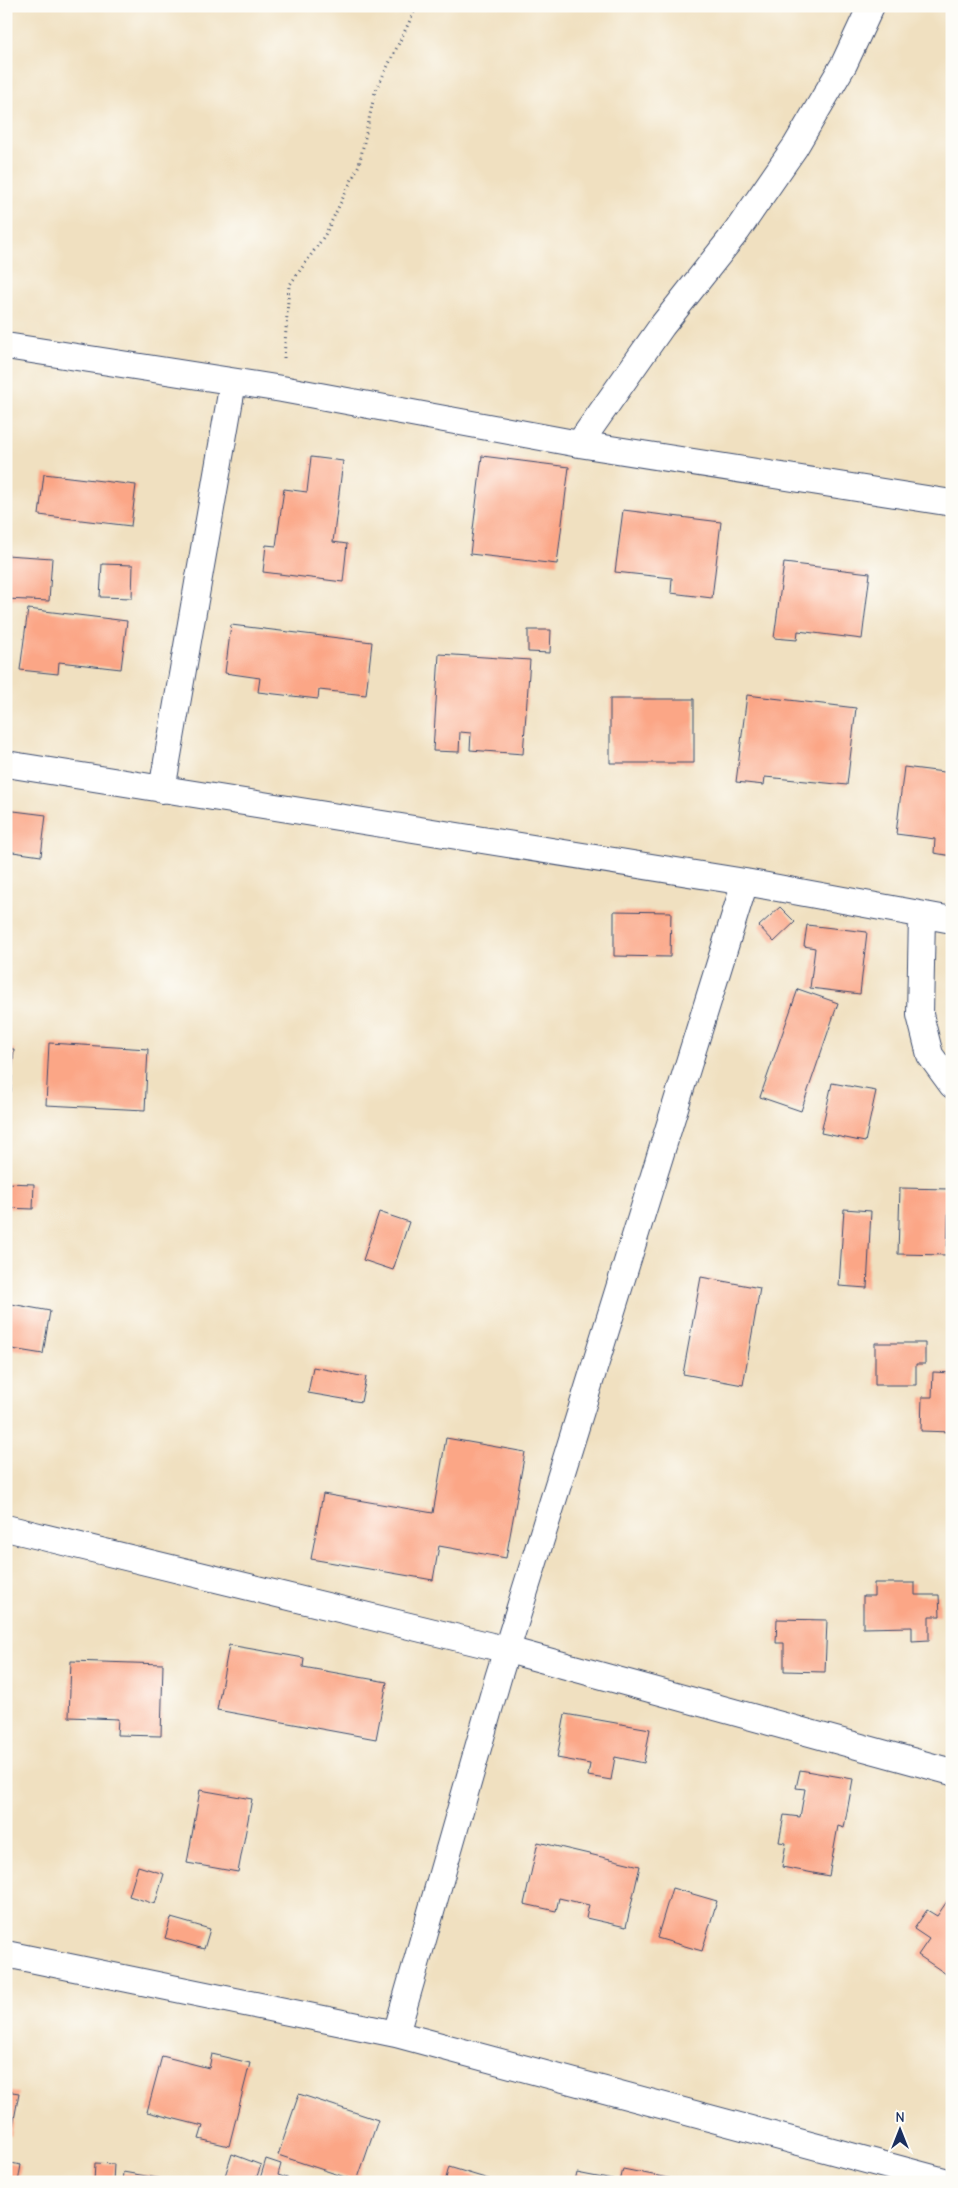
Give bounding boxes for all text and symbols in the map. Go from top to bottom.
north arrow [876,2106,926,2156]
text: N [895,2109,905,2126]

